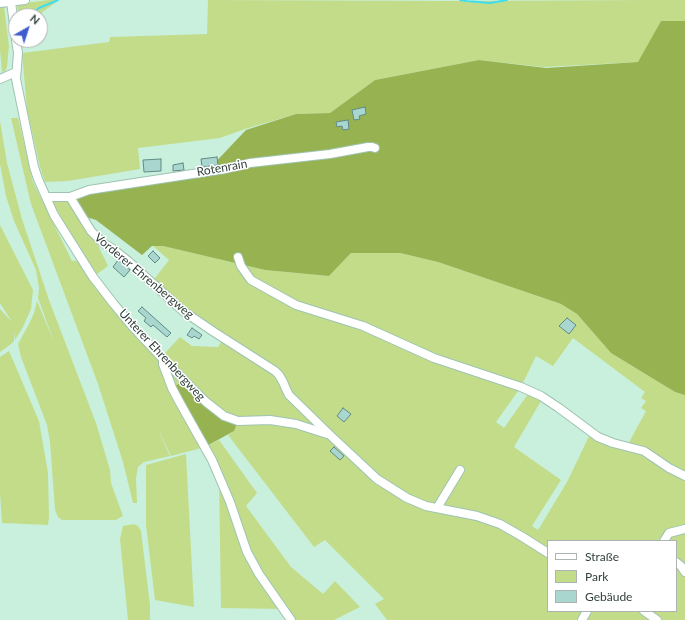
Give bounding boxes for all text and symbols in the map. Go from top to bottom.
north arrow [8,8,48,48]
text: N [28,11,43,27]
street label: Rotenrain [196,156,248,180]
street label: Vorderer Ehrenbergweg [91,230,197,322]
street label: Unterer Ehrenbergweg [116,306,208,404]
legend [547,540,677,612]
text: Straße [585,549,619,564]
text: Park [585,569,608,584]
text: Gebäude [585,589,632,604]

